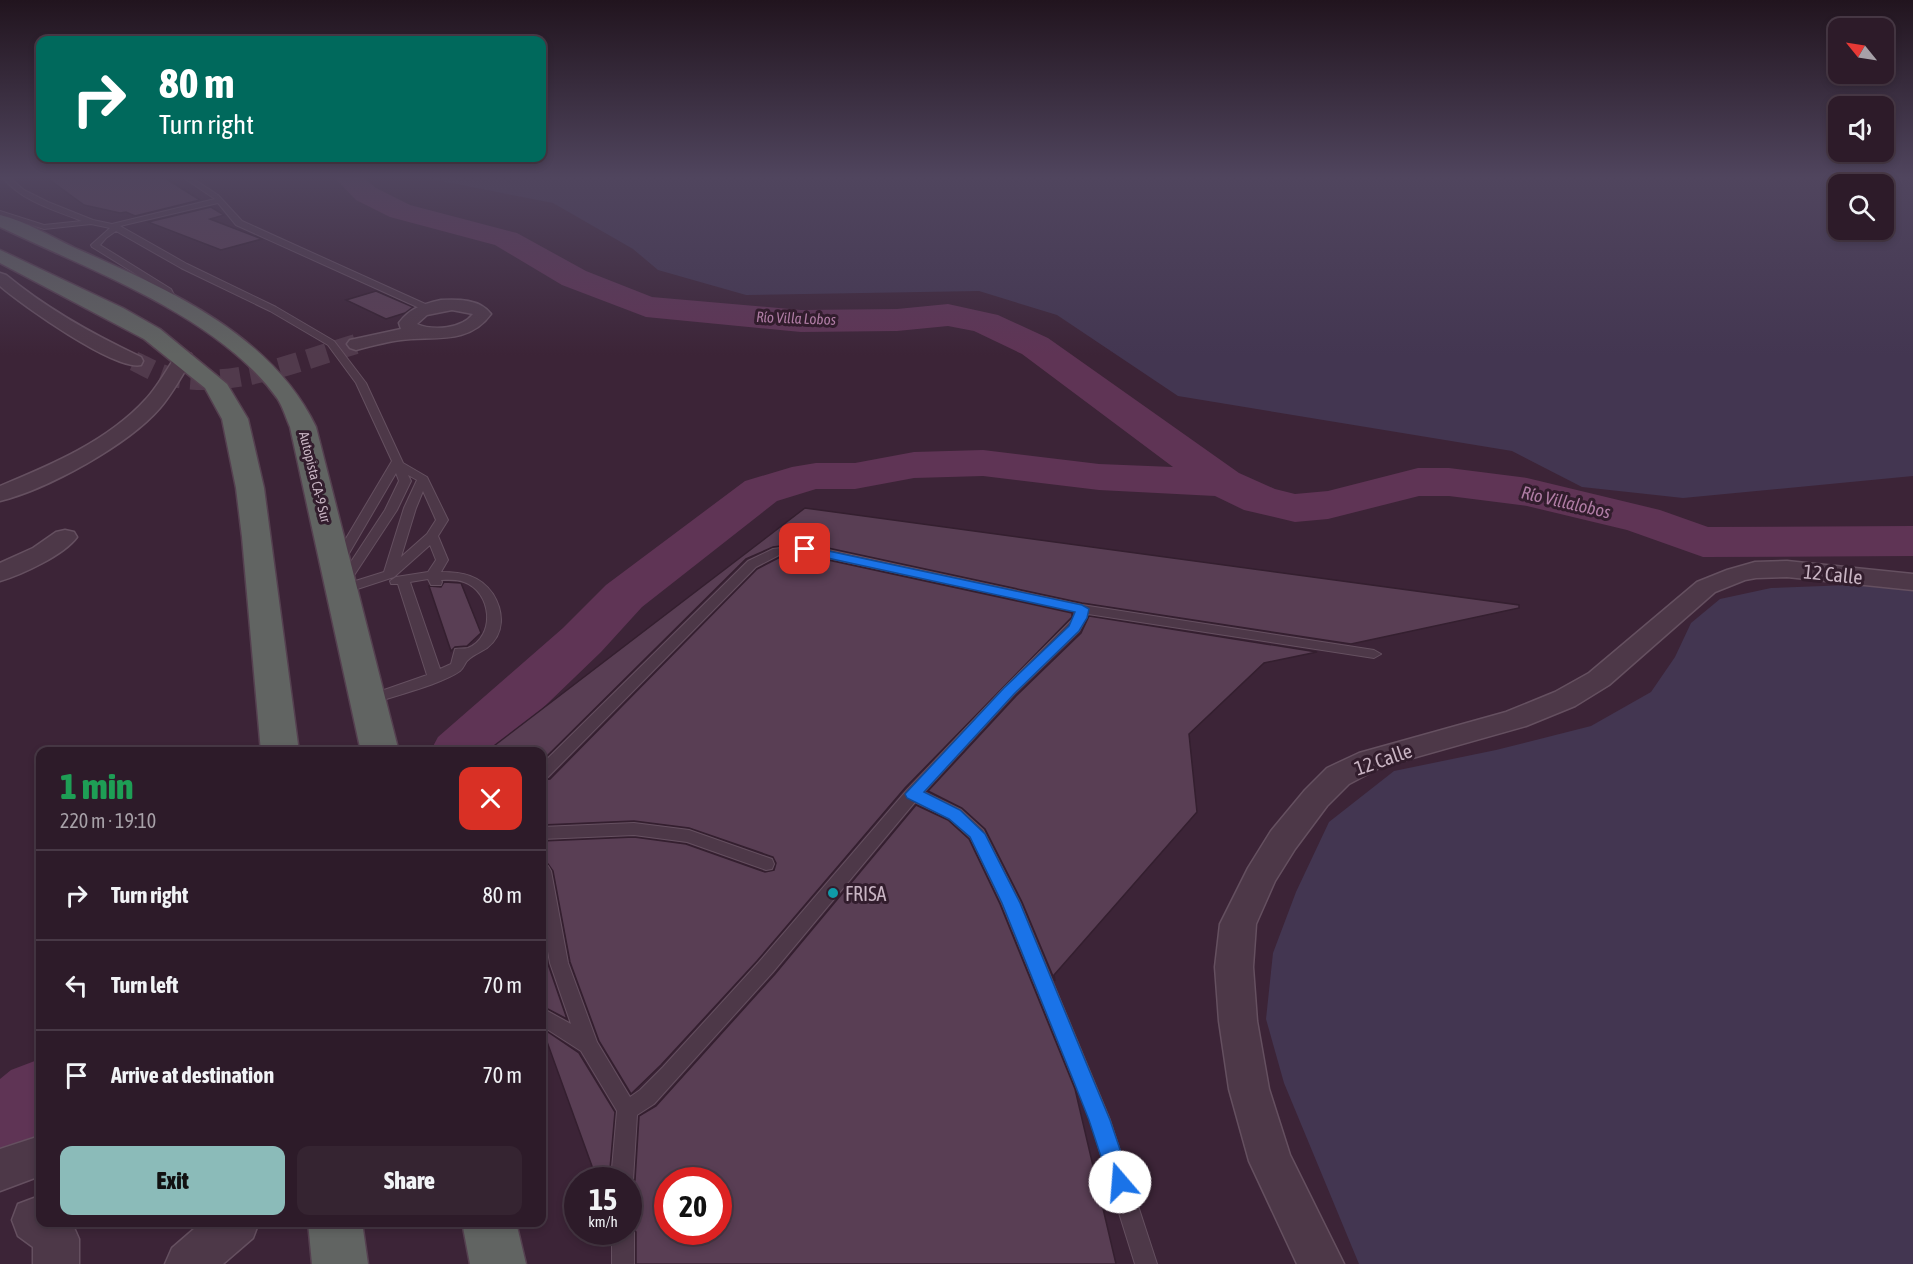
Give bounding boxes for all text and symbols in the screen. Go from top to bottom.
north arrow [1828,18,1894,84]
map controls [1828,18,1894,240]
text: 80 m [159,59,234,107]
icon: right [60,60,138,138]
button: sound [1828,96,1894,162]
text: Turn right [159,109,254,140]
button: search [1828,174,1894,240]
water label: Río Villa Lobos [756,308,836,328]
street label: Autopista CA-9 Sur [296,430,334,525]
water label: Río Villalobos [1519,482,1613,522]
pin [779,523,830,574]
icon: arrive [788,532,821,565]
street label: 12 Calle [1802,559,1864,589]
street label: 12 Calle [1351,738,1415,780]
text: 1 min [60,765,134,807]
button: close [459,767,522,830]
text: 220 m · 19:10 [60,809,156,832]
icon: right [60,879,93,912]
text: Turn right [111,882,188,908]
text: 80 m [482,882,522,908]
place label: FRISA [845,882,887,905]
marker: FRISA [826,886,840,900]
icon: left [60,969,93,1002]
text: Turn left [111,972,178,998]
text: 70 m [482,972,522,998]
icon: arrive [60,1059,93,1092]
text: Arrive at destination [111,1062,274,1088]
text: 70 m [482,1062,522,1088]
button: Exit [60,1146,285,1215]
button: Share [297,1146,522,1215]
position arrow [1088,1150,1152,1214]
speed limit sign: 20 [654,1167,732,1245]
text: 15 [589,1182,617,1216]
text: km/h [588,1213,618,1230]

